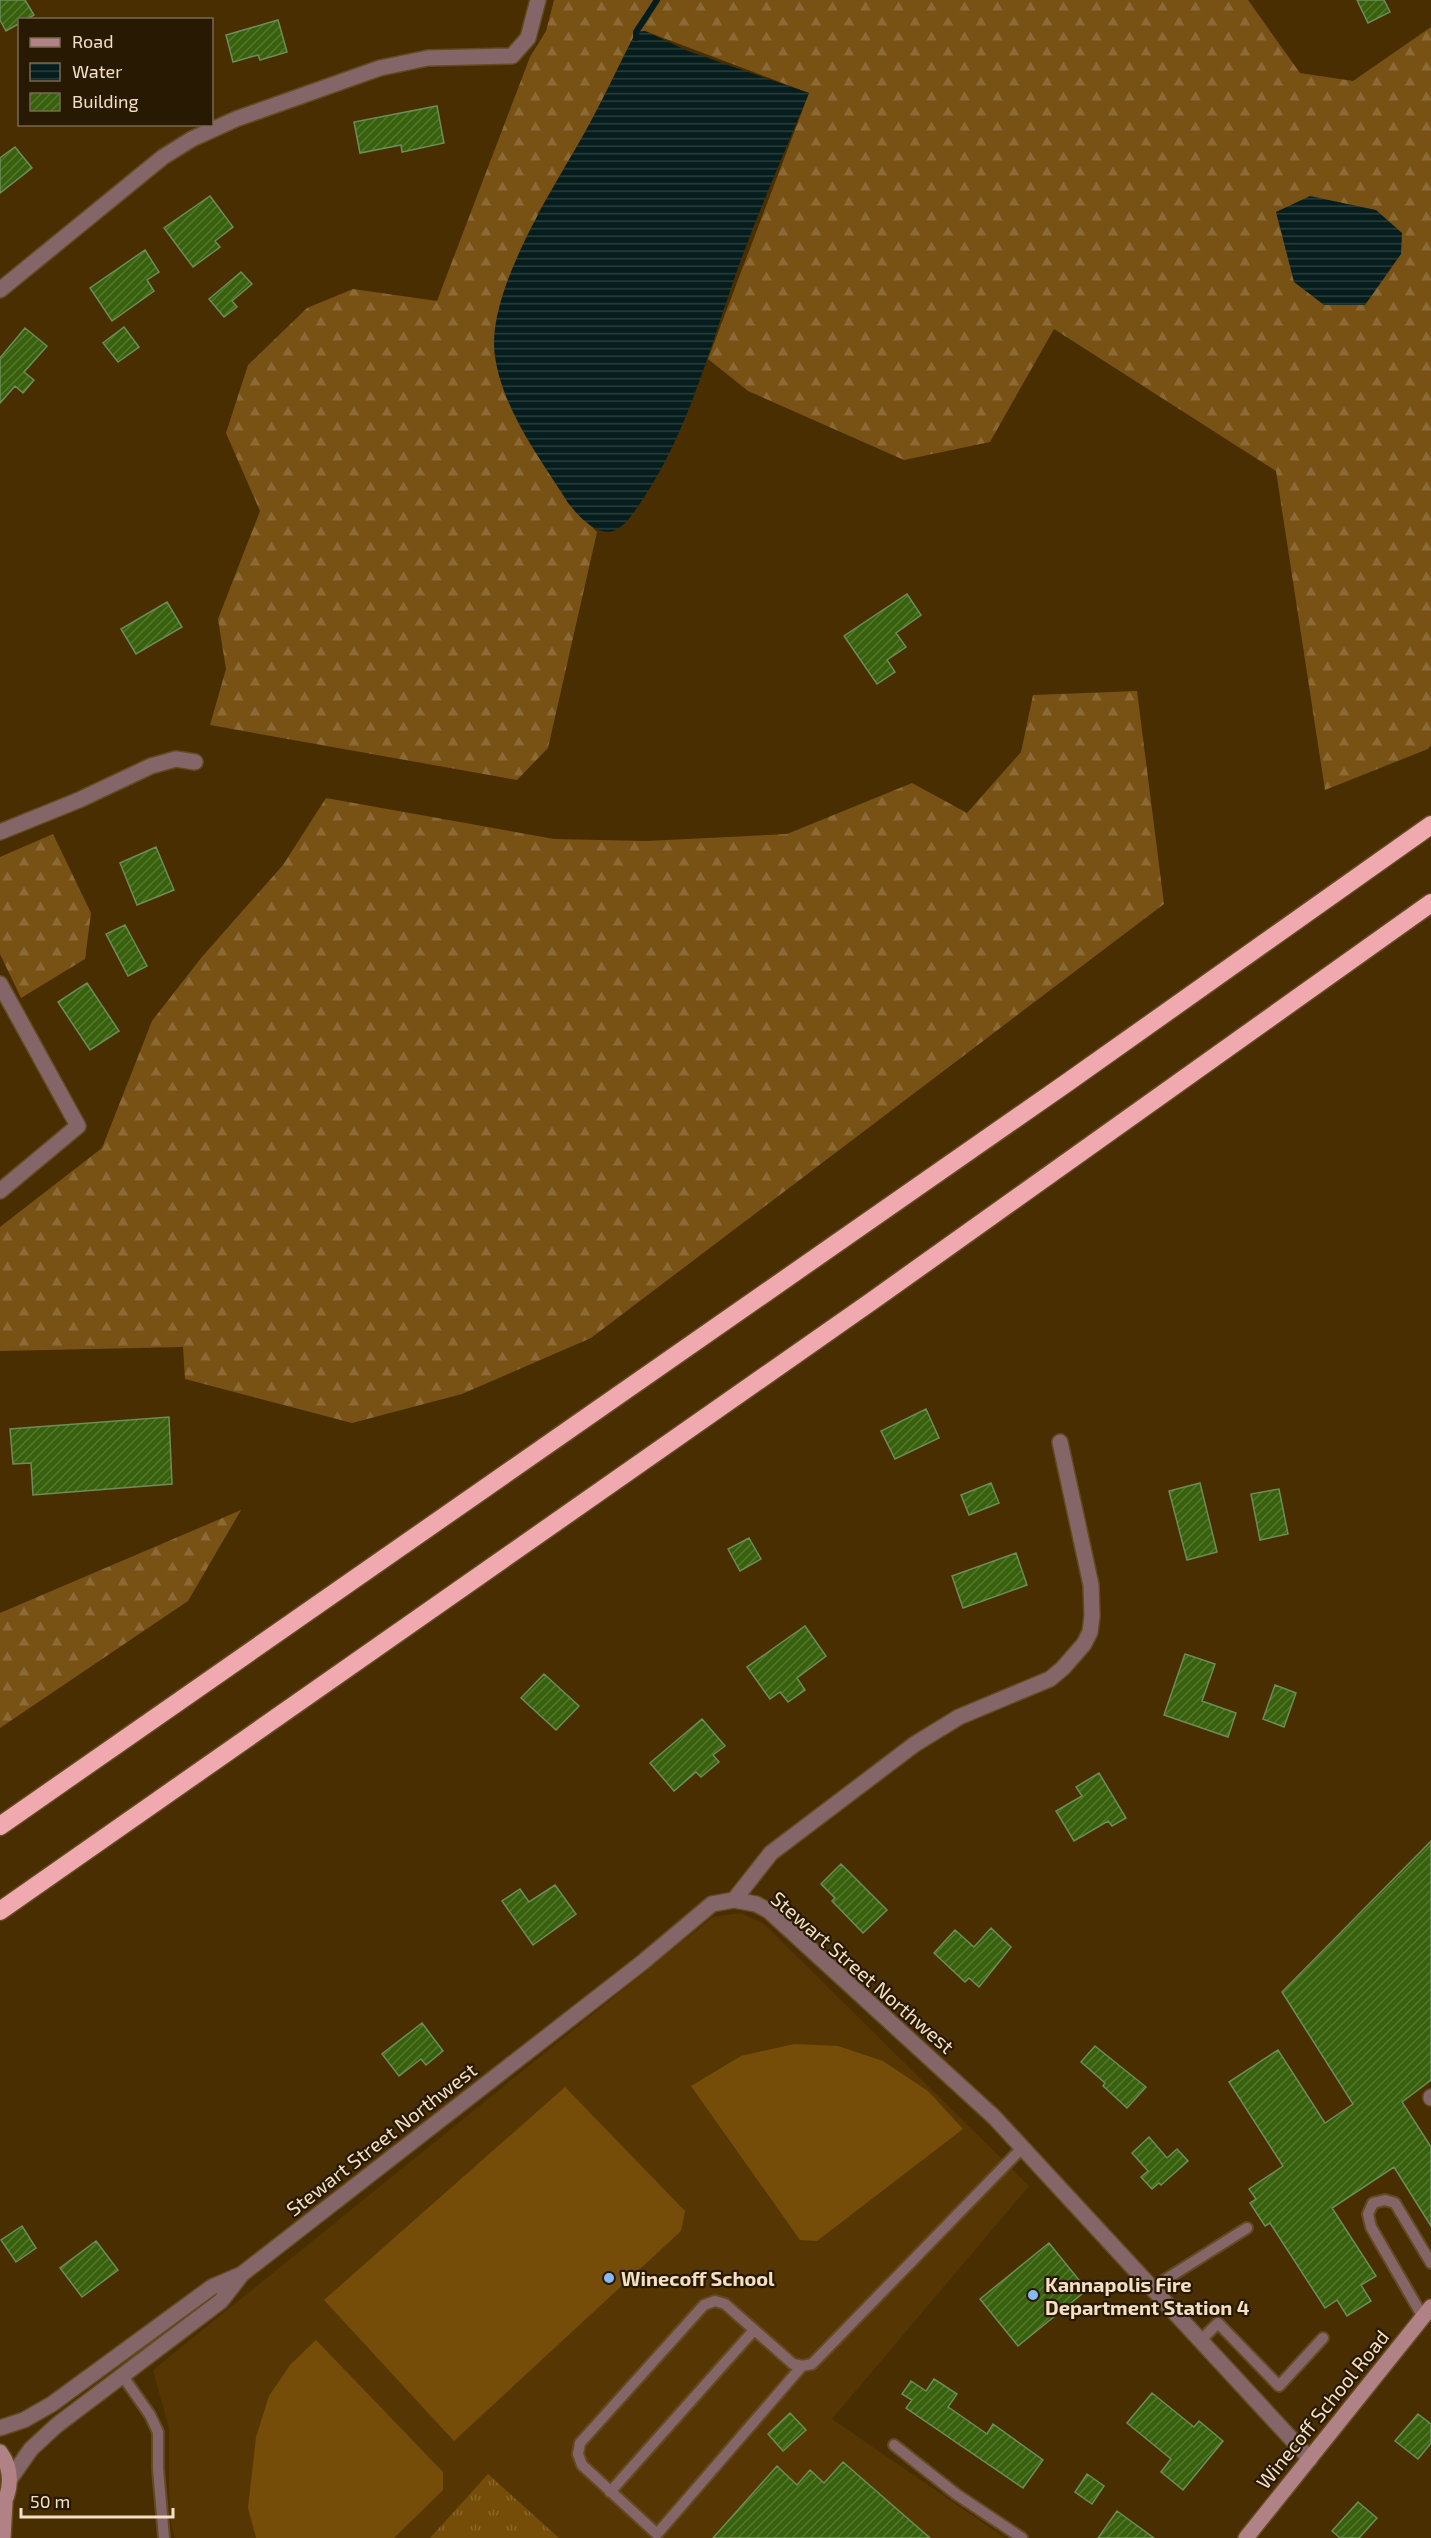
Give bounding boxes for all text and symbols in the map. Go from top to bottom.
legend [18,18,213,126]
text: Road [72,30,113,52]
text: Water [72,60,122,82]
text: Building [72,90,139,112]
street label: Stewart Street Northwest [767,1886,960,2058]
street label: Stewart Street Northwest [281,2057,481,2221]
place label: Winecoff School [621,2266,775,2290]
marker: Winecoff School [602,2271,616,2285]
place label: Kannapolis Fire Department Station 4 [1045,2272,1250,2319]
marker: Kannapolis Fire Department Station 4 [1026,2288,1040,2302]
street label: Winecoff School Road [1251,2325,1393,2493]
scale bar [21,2481,172,2519]
text: 50 m [30,2490,70,2512]

